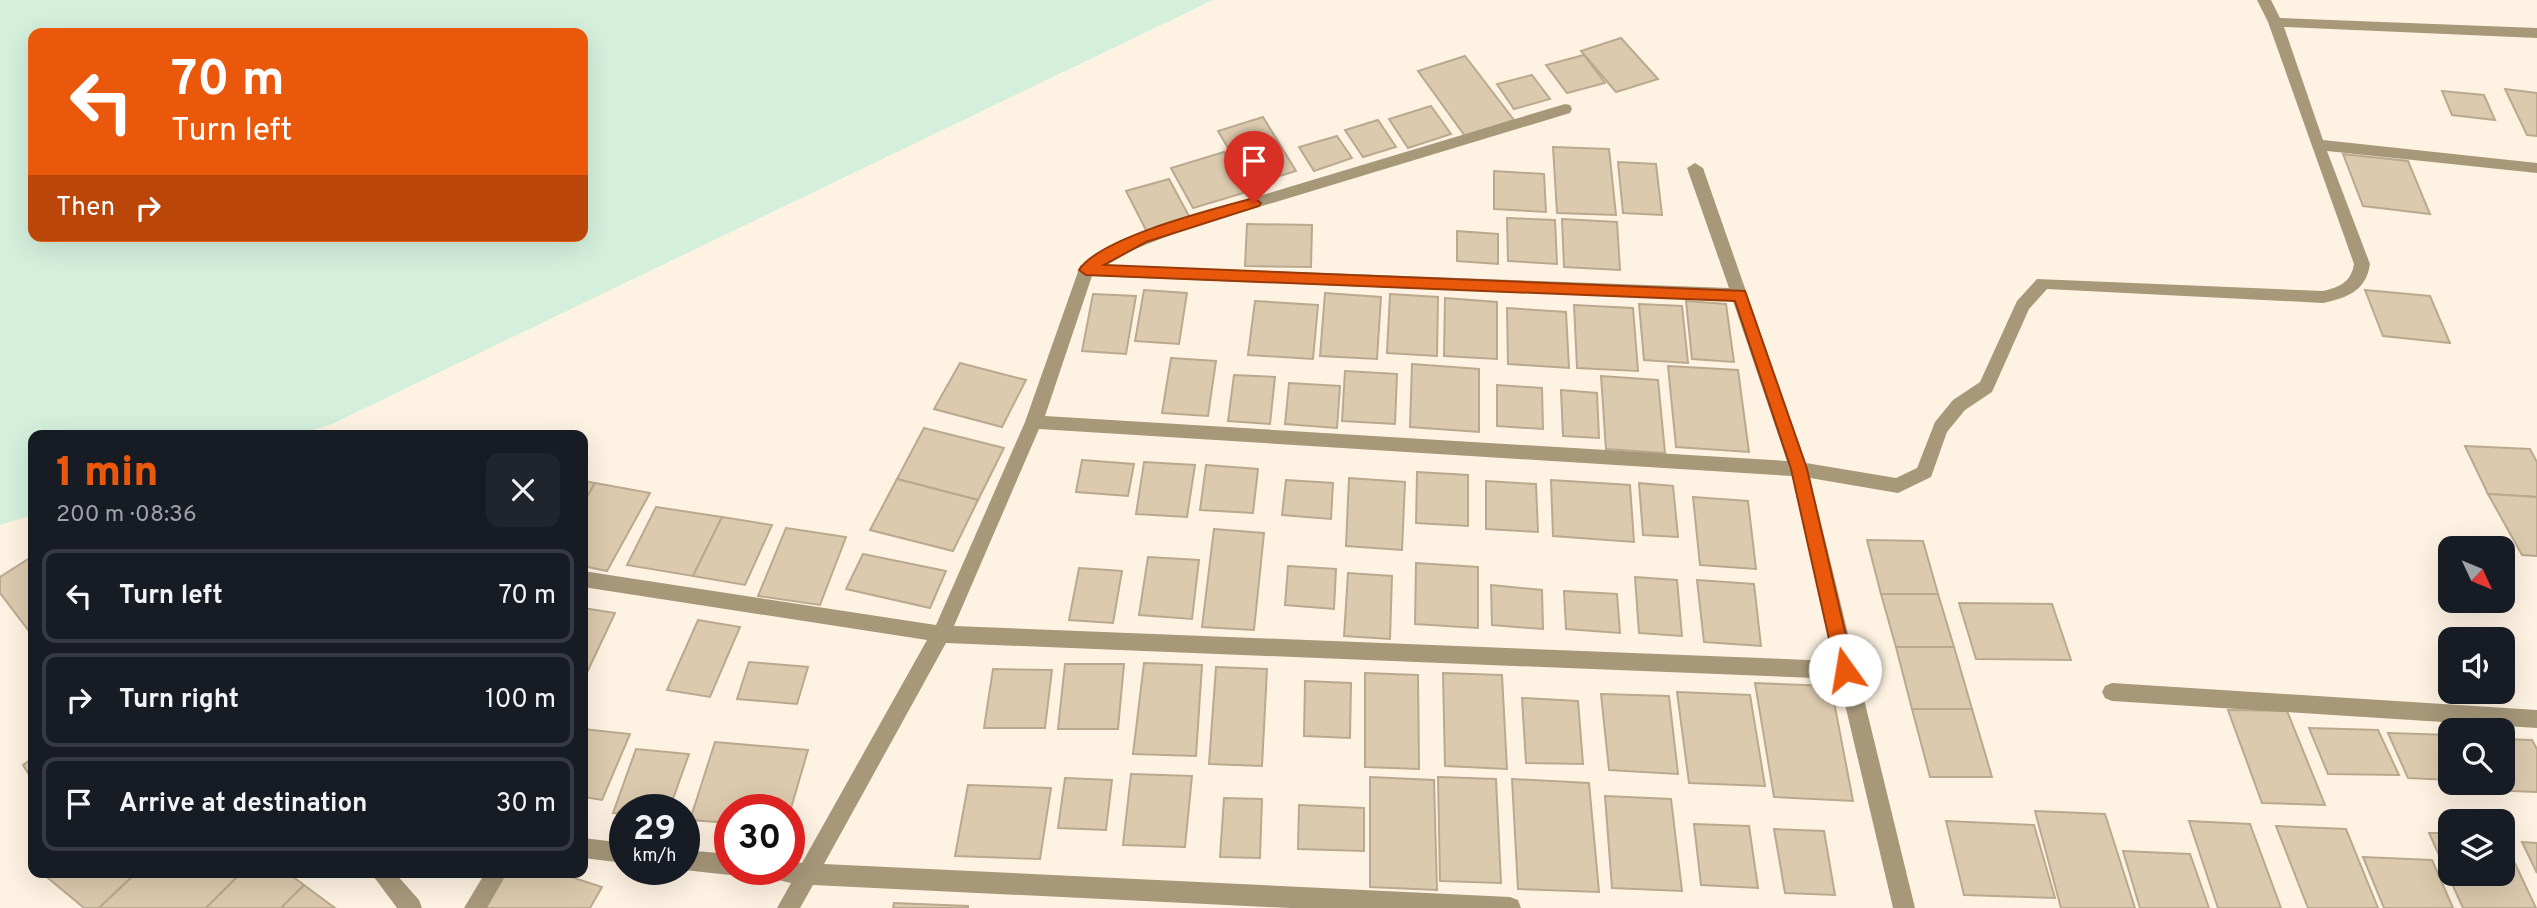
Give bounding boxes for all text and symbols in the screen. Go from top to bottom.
text: 70 m [171,51,285,113]
icon: left [56,56,147,147]
text: Turn left [171,112,292,152]
pin [1224,131,1284,203]
icon: arrive [1235,142,1273,180]
icon: right [129,189,167,227]
text: Then [56,192,115,225]
text: 1 min [56,448,159,501]
button: close [486,453,560,527]
text: 200 m · 08:36 [56,501,197,530]
north arrow [2438,536,2515,612]
map controls [2438,536,2515,886]
icon: left [60,577,98,615]
text: Turn left [119,580,223,613]
text: 70 m [498,580,556,613]
button: sound [2438,627,2515,704]
position arrow [1808,633,1882,707]
icon: right [60,681,98,719]
text: Turn right [119,684,239,717]
text: 100 m [485,684,556,717]
button: search [2438,718,2515,795]
icon: arrive [60,785,98,823]
text: Arrive at destination [119,788,367,821]
text: 30 m [496,788,556,821]
speed limit sign: 30 [714,794,805,885]
text: 29 [633,808,676,852]
button: layers [2438,809,2515,886]
text: km/h [633,845,676,868]

